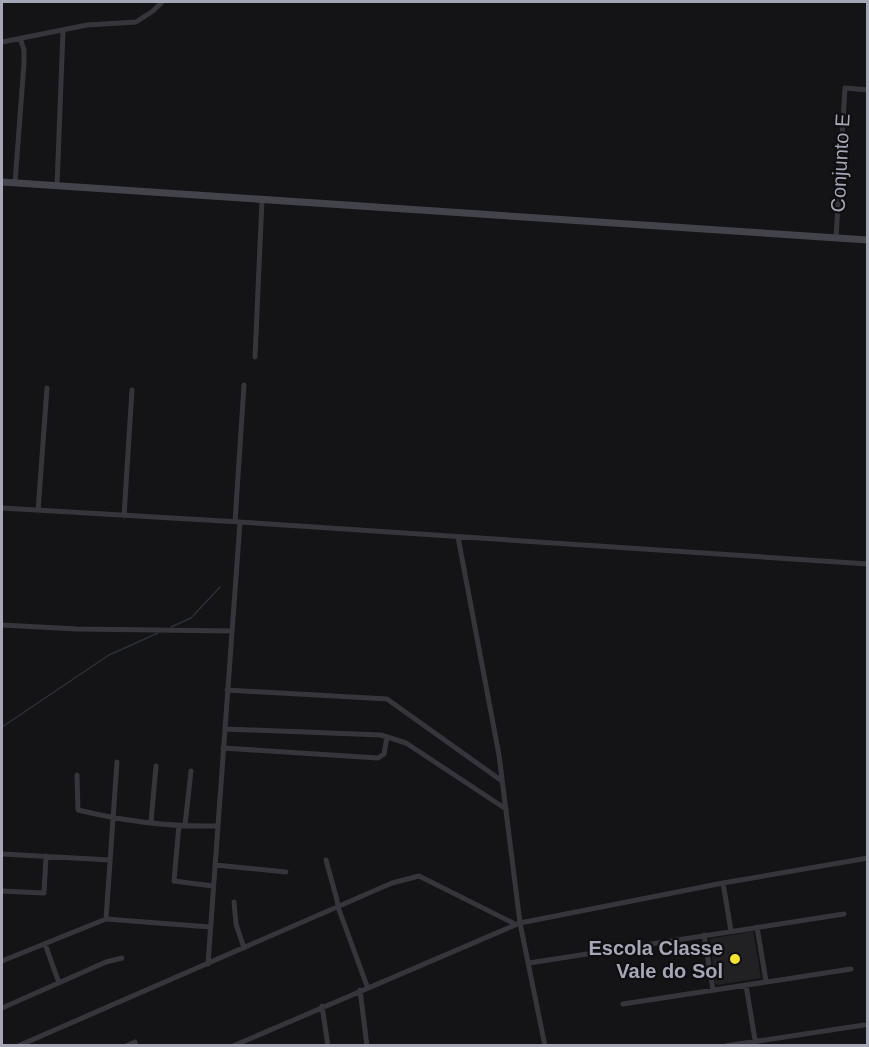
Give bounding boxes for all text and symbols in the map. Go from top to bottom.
street label: Conjunto E [826,113,854,213]
place label: Escola Classe Vale do Sol [588,937,723,982]
marker: Escola Classe Vale do Sol [728,952,742,966]

